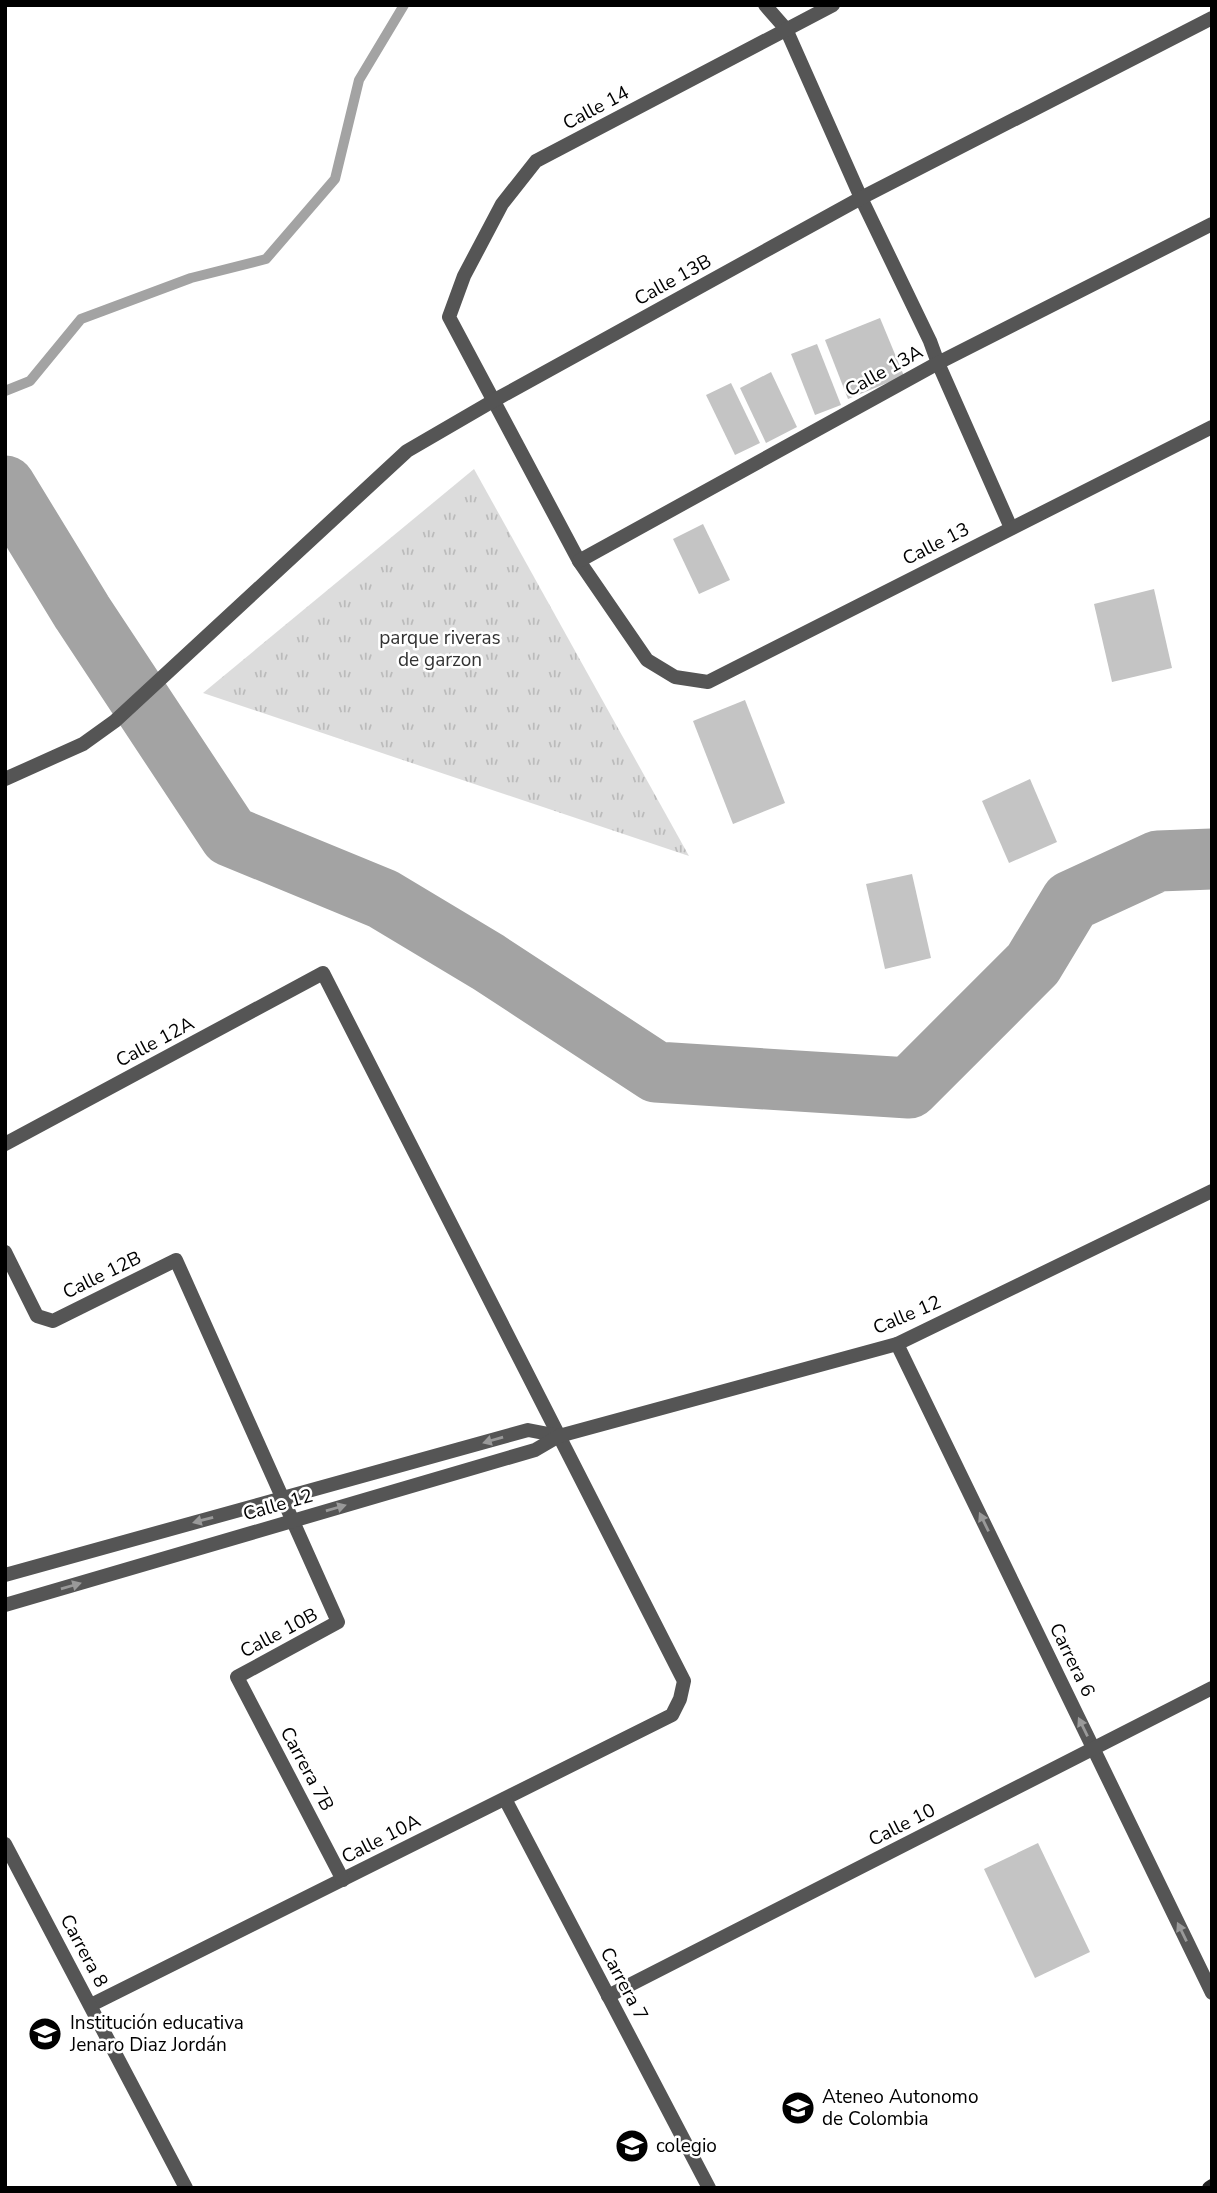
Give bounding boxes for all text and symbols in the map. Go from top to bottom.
street label: Calle 14 [558,80,634,136]
street label: Calle 13B [630,248,716,312]
street label: Calle 13A [840,339,928,403]
street label: Calle 13 [898,516,974,572]
park label: parque riveras de garzon [379,625,501,673]
street label: Calle 12A [111,1010,199,1074]
street label: Calle 12B [58,1245,146,1305]
street label: Calle 12 [869,1289,945,1341]
one-way arrow [482,1435,504,1446]
street label: Calle 12 [240,1483,316,1527]
one-way arrow [326,1502,347,1512]
one-way arrow [978,1512,989,1532]
one-way arrow [192,1516,213,1526]
one-way arrow [61,1580,82,1590]
street label: Calle 10B [236,1602,322,1664]
street label: Carrera 6 [1043,1619,1101,1701]
one-way arrow [1077,1717,1088,1737]
street label: Carrera 7B [274,1722,340,1816]
street label: Calle 10 [864,1797,940,1853]
street label: Calle 10A [337,1808,425,1870]
street label: Carrera 8 [54,1910,114,1992]
one-way arrow [1176,1922,1188,1942]
street label: Carrera 7 [594,1943,654,2025]
place label: Institución educativa Jenaro Diaz Jordán [69,2010,244,2058]
school or university icon: Institución educativa Jenaro Diaz Jordán [26,2015,64,2053]
place label: Ateneo Autonomo de Colombia [822,2084,978,2132]
school or university icon: Ateneo Autonomo de Colombia [779,2089,817,2127]
school or university icon: colegio [613,2127,651,2165]
place label: colegio [656,2133,717,2159]

